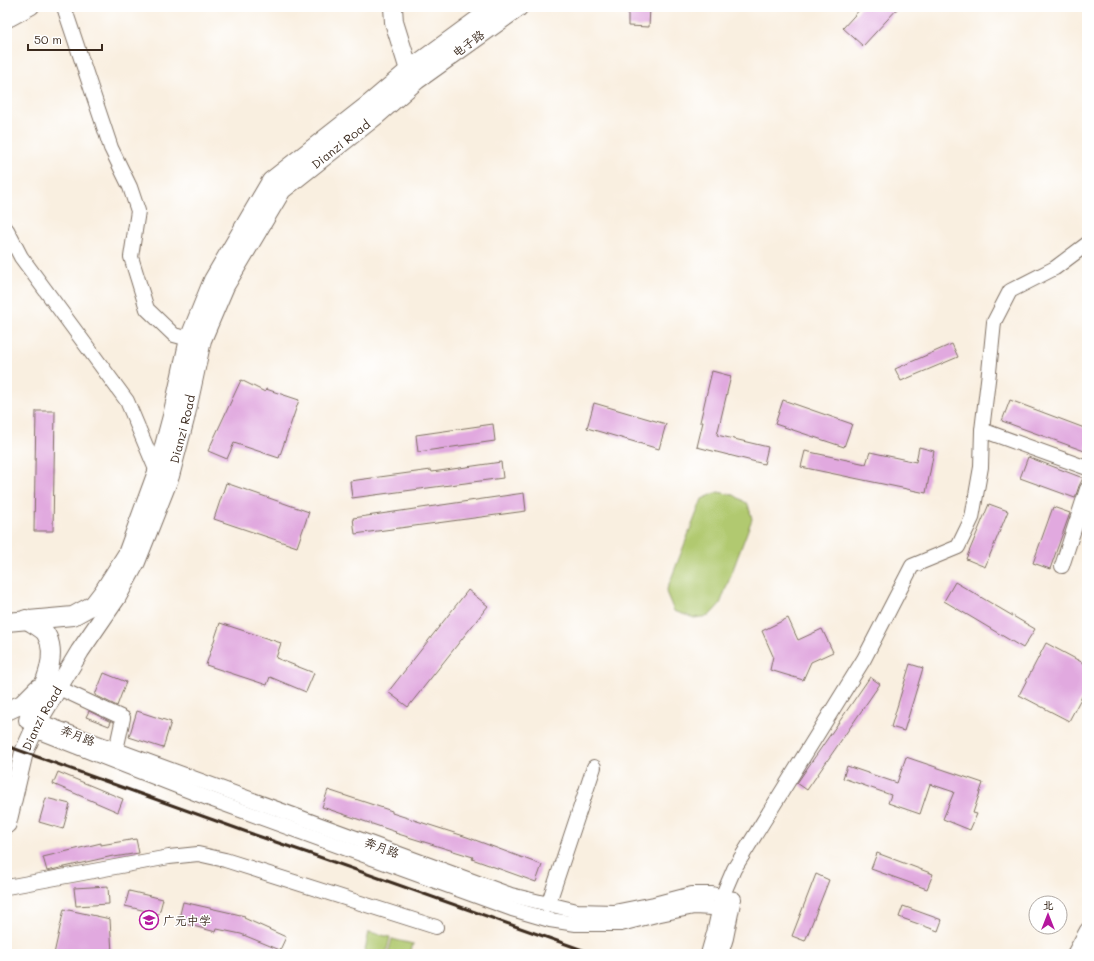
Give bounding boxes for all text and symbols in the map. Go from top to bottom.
scale bar [28,26,102,52]
street label: 电子路 [449,26,487,60]
text: 50 m [34,31,62,47]
street label: Dianzi Road [308,116,373,172]
street label: Dianzi Road [166,393,198,465]
street label: Dianzi Road [18,683,65,753]
street label: 奔月路 [58,721,98,749]
street label: 奔月路 [362,833,402,861]
north arrow [1028,895,1068,935]
text: 北 [1043,897,1054,912]
school or university icon: 广元中学 [138,909,160,931]
place label: 广元中学 [163,912,211,928]

